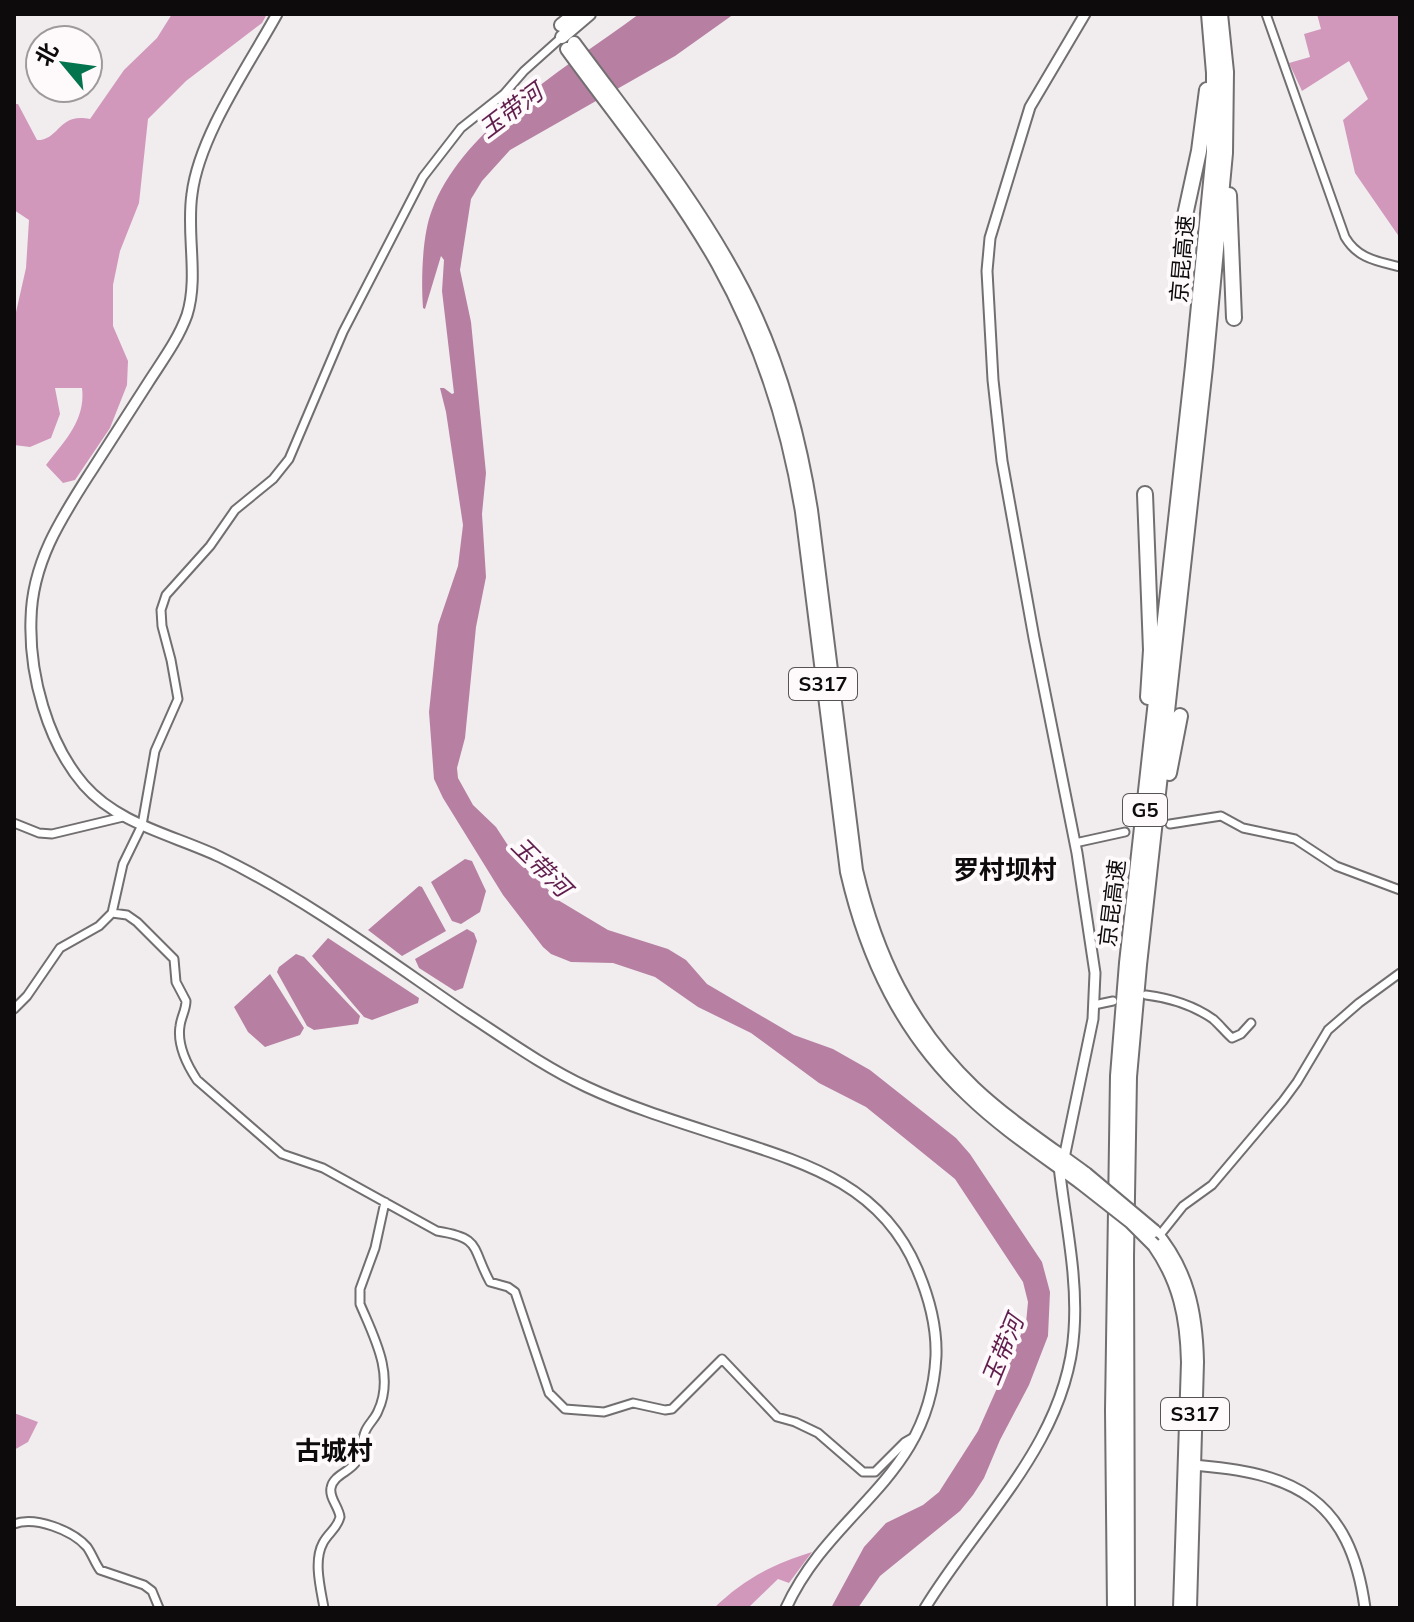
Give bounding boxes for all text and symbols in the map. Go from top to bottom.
north arrow [24,24,104,104]
text: 北 [29,38,64,71]
water label: 玉带河 [473,74,551,144]
street label: 京昆高速 [1164,214,1200,304]
road number: S317 [789,668,857,700]
road number: G5 [1123,794,1167,826]
water label: 玉带河 [506,830,581,905]
district label: 罗村坝村 [953,853,1057,886]
street label: 京昆高速 [1093,858,1131,948]
water label: 玉带河 [975,1307,1031,1389]
road number: S317 [1161,1398,1229,1430]
district label: 古城村 [295,1434,373,1467]

